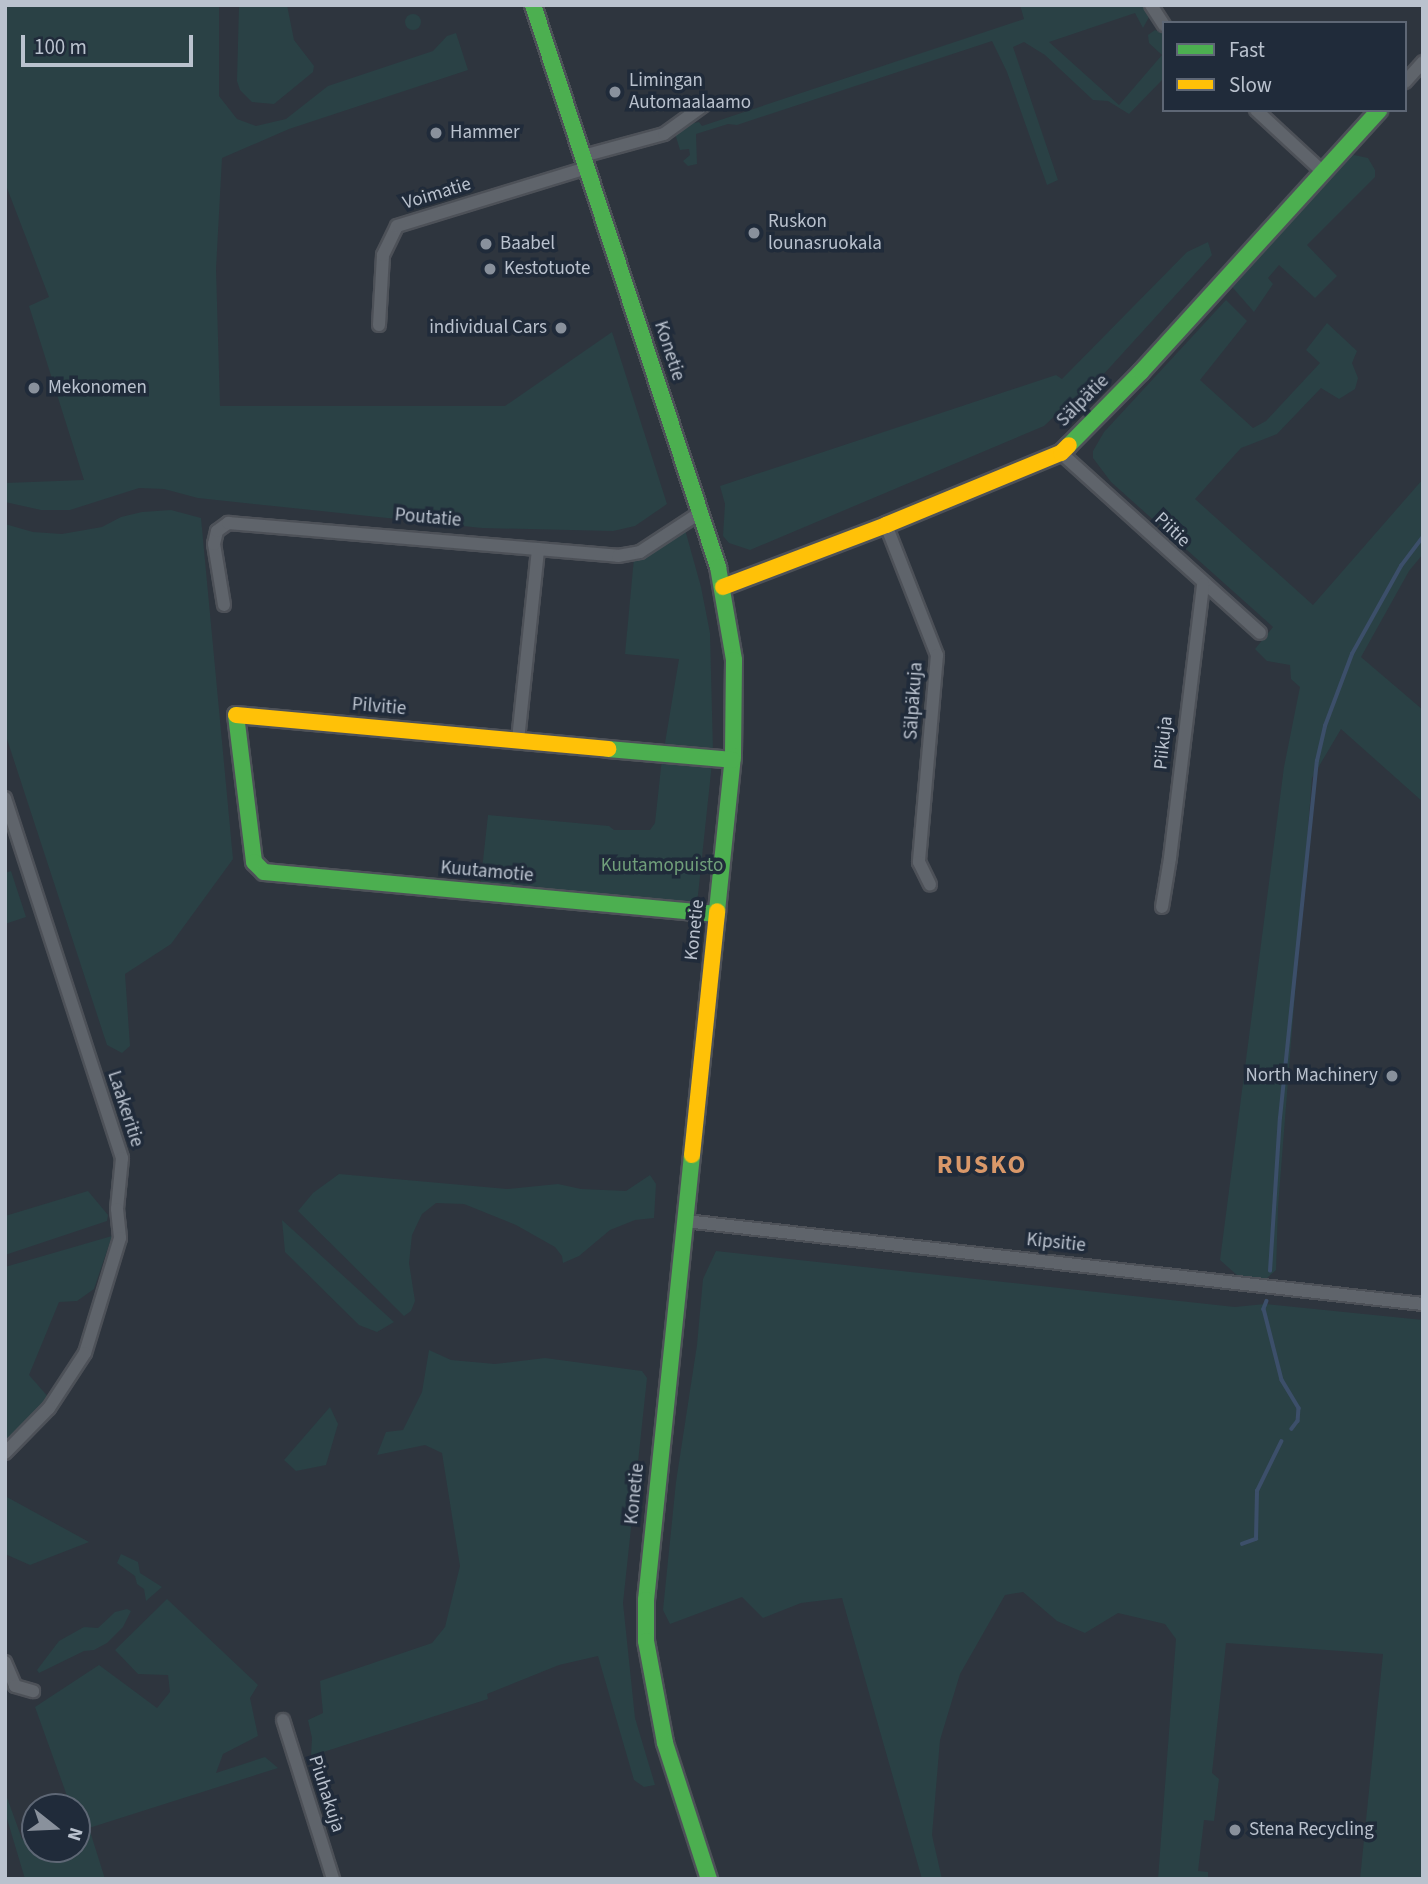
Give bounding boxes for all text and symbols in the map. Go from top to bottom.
scale bar [24,21,196,65]
legend [1162,21,1407,112]
text: 100 m [34,32,87,62]
text: Fast [1229,35,1265,65]
place label: Limingan Automaalaamo [629,70,751,114]
text: Slow [1229,70,1272,100]
marker: Limingan Automaalaamo [607,84,623,100]
place label: Hammer [450,122,519,144]
marker: Hammer [428,125,444,141]
street label: Voimatie [400,173,474,215]
place label: Ruskon lounasruokala [768,211,882,255]
marker: Ruskon lounasruokala [746,225,762,241]
place label: Baabel [500,233,555,255]
marker: Baabel [478,236,494,252]
place label: Kestotuote [504,258,590,280]
marker: Kestotuote [482,261,498,277]
place label: individual Cars [429,317,547,339]
street label: Konetie [649,318,689,384]
marker: individual Cars [553,320,569,336]
street label: Sälpätie [1052,370,1114,432]
place label: Mekonomen [48,377,147,399]
marker: Mekonomen [26,380,42,396]
street label: Poutatie [394,504,462,532]
street label: Piitie [1149,508,1195,552]
street label: Sälpäkuja [900,661,928,741]
street label: Pilvitie [351,693,407,721]
street label: Piikuja [1150,715,1178,771]
park label: Kuutamopuisto [601,855,723,877]
street label: Kuutamotie [440,857,534,887]
street label: Konetie [680,898,710,962]
place label: North Machinery [1245,1065,1378,1087]
street label: Laakeritie [102,1068,148,1150]
marker: North Machinery [1384,1068,1400,1084]
district label: RUSKO [937,1149,1027,1181]
street label: Kipsitie [1025,1229,1087,1257]
street label: Konetie [620,1462,650,1526]
street label: Piuhakuja [303,1753,349,1835]
north arrow [21,1793,91,1863]
place label: Stena Recycling [1249,1819,1374,1841]
marker: Stena Recycling [1227,1822,1243,1838]
text: N [60,1824,89,1844]

